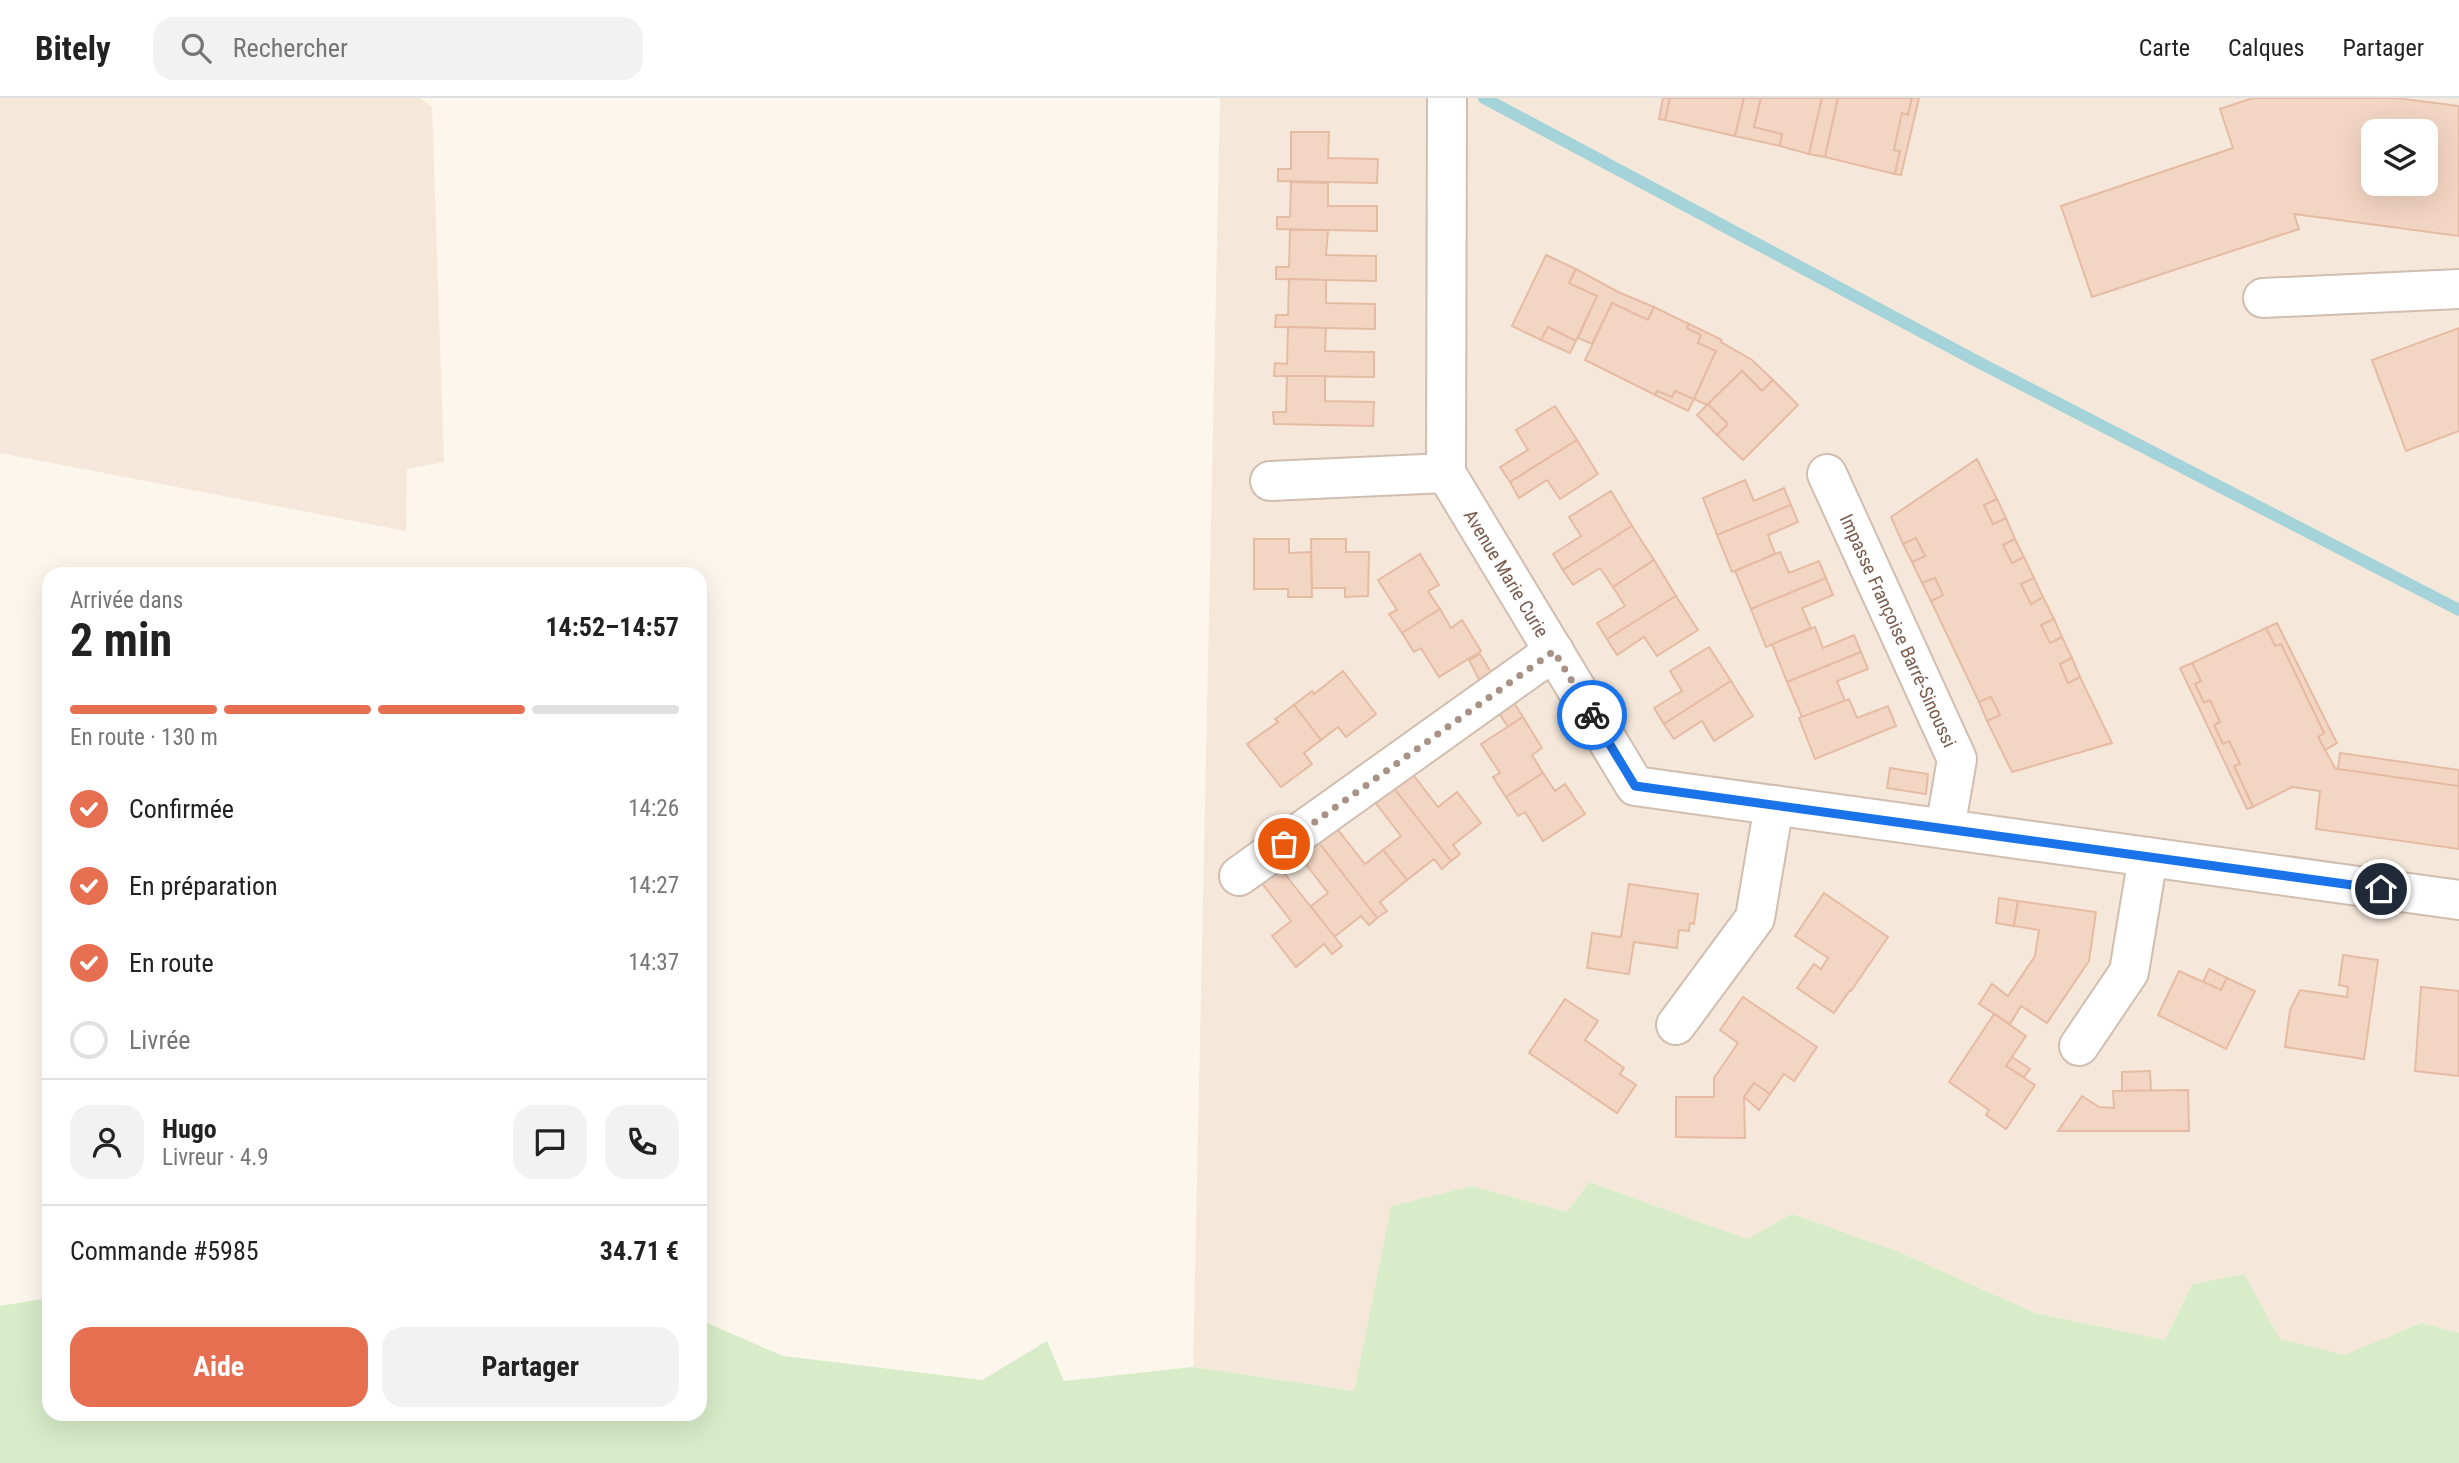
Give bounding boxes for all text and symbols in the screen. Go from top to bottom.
search box [153,17,643,80]
text: Bitely [35,29,111,68]
icon: search [177,29,215,67]
text: Rechercher [233,33,348,63]
text: Carte [2139,34,2190,62]
text: Calques [2228,34,2304,62]
text: Partager [2342,34,2424,62]
map controls [2361,119,2438,196]
button: layers [2361,119,2438,196]
street label: Avenue Marie Curie [1459,505,1553,642]
street label: Impasse Françoise Barré-Sinoussi [1835,510,1961,751]
text: Arrivée dans [70,587,183,614]
text: 14:52–14:57 [545,612,679,642]
text: 2 min [70,613,172,667]
courier [1557,680,1627,750]
icon: bike [1573,696,1611,734]
text: En route · 130 m [70,724,218,751]
icon: check [70,790,108,828]
text: Confirmée [129,794,234,824]
text: 14:26 [628,795,679,822]
pin [1254,814,1314,874]
icon: bag [1265,825,1303,863]
pin [2351,859,2411,919]
icon: check [70,867,108,905]
icon: home [2362,870,2400,908]
text: En préparation [129,871,278,901]
text: 14:27 [628,872,679,899]
icon: check [70,944,108,982]
text: En route [129,948,214,978]
text: 14:37 [628,949,679,976]
text: Livrée [129,1025,191,1055]
button: person [70,1105,144,1179]
button: chat [513,1105,587,1179]
button: phone [605,1105,679,1179]
text: Hugo [162,1114,217,1144]
text: Livreur · 4.9 [162,1144,269,1171]
text: Commande #5985 [70,1236,259,1266]
text: 34.71 € [600,1236,679,1266]
button: Aide [70,1327,368,1407]
button: Partager [382,1327,679,1407]

